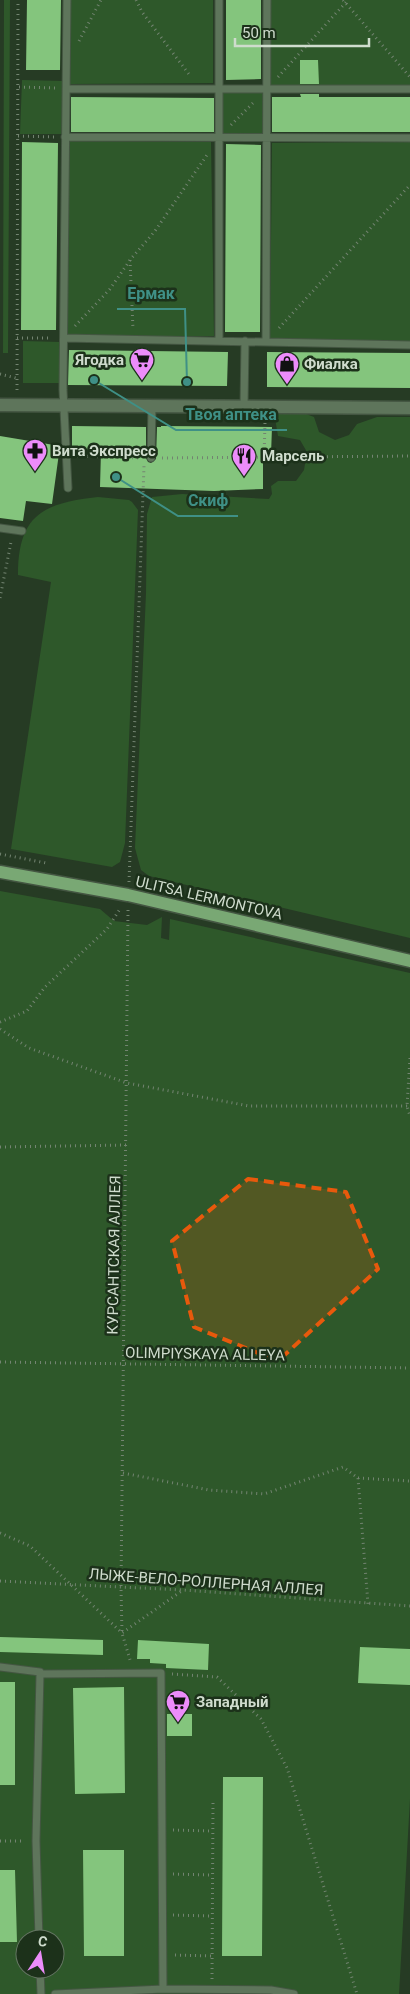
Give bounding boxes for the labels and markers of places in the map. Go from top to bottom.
callout: Ермак [117,278,185,309]
supermarket icon: Ягодка [129,347,155,381]
place label: Ягодка [74,351,124,369]
shop icon: Фиалка [274,351,300,385]
place label: Фиалка [304,355,358,373]
callout: Твоя аптека [176,399,287,430]
pharmacy icon: Вита Экспресс [22,438,48,472]
place label: Вита Экспресс [52,442,156,460]
restaurant icon: Марсель [231,443,257,477]
place label: Марсель [262,447,324,465]
callout: Скиф [178,485,238,516]
supermarket icon: Западный [165,1689,191,1723]
place label: Западный [196,1693,269,1711]

